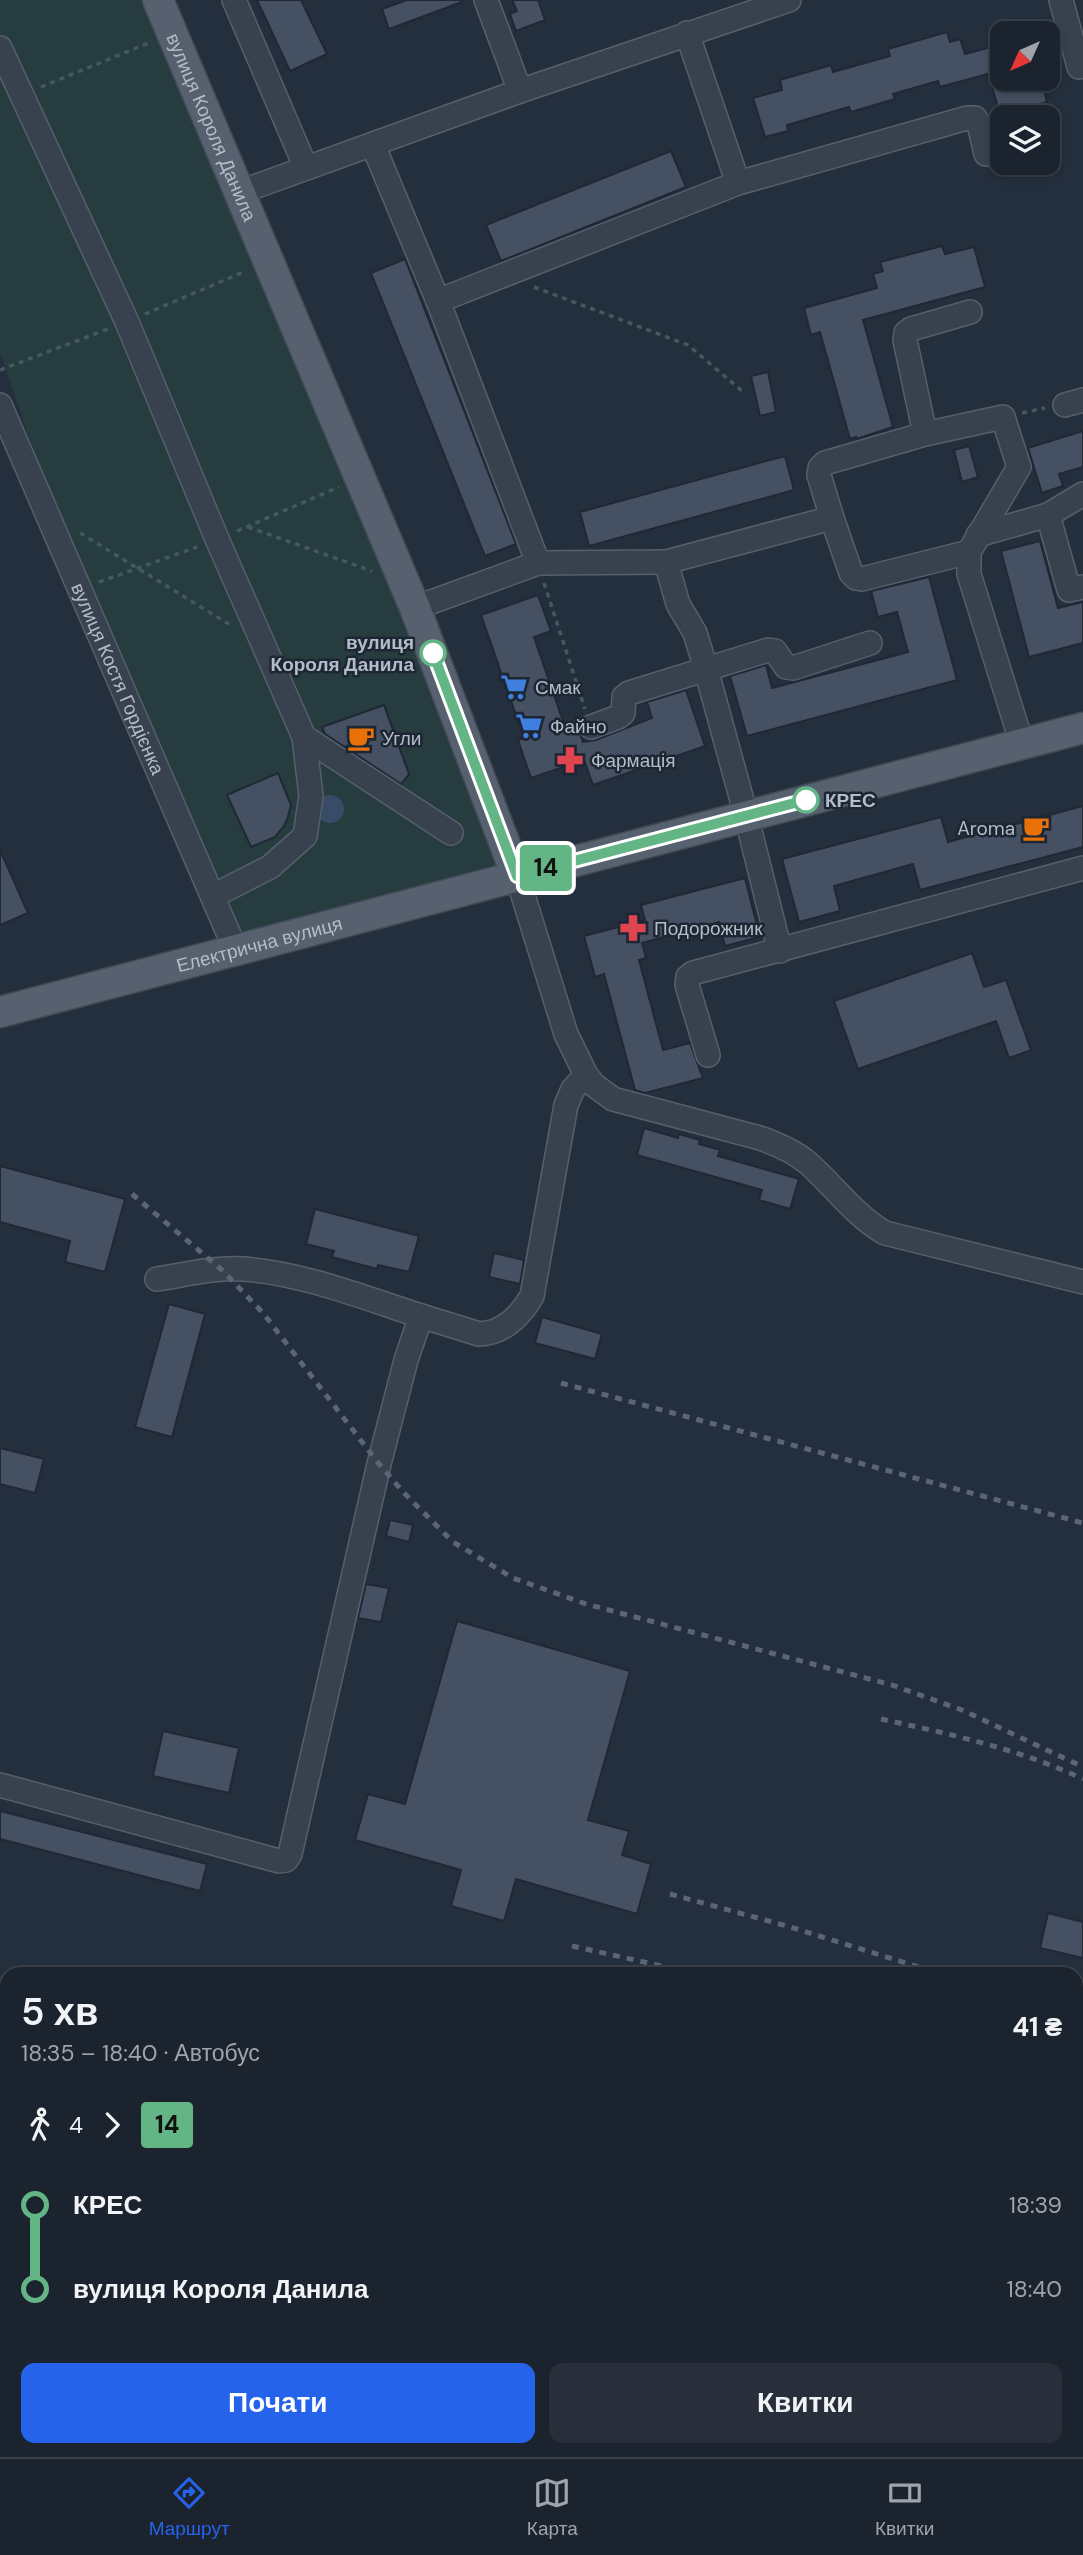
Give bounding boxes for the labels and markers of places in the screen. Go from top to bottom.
place label: вулиця Короля Данила [271,630,414,677]
marker: вулиця Короля Данила [420,640,446,666]
supermarket icon: Смак [499,672,529,702]
place label: Смак [535,675,581,700]
supermarket icon: Файно [514,711,544,741]
place label: Файно [550,714,607,739]
cafe icon: Угли [346,723,376,753]
place label: Угли [382,726,421,751]
pharmacy icon: Фармація [555,745,585,775]
place label: Фармація [591,748,676,773]
marker: КРЕС [793,787,819,813]
place label: КРЕС [825,788,876,813]
cafe icon: Aroma [1021,813,1051,843]
place label: Aroma [957,816,1015,841]
pharmacy icon: Подорожник [618,913,648,943]
place label: Подорожник [654,916,763,941]

